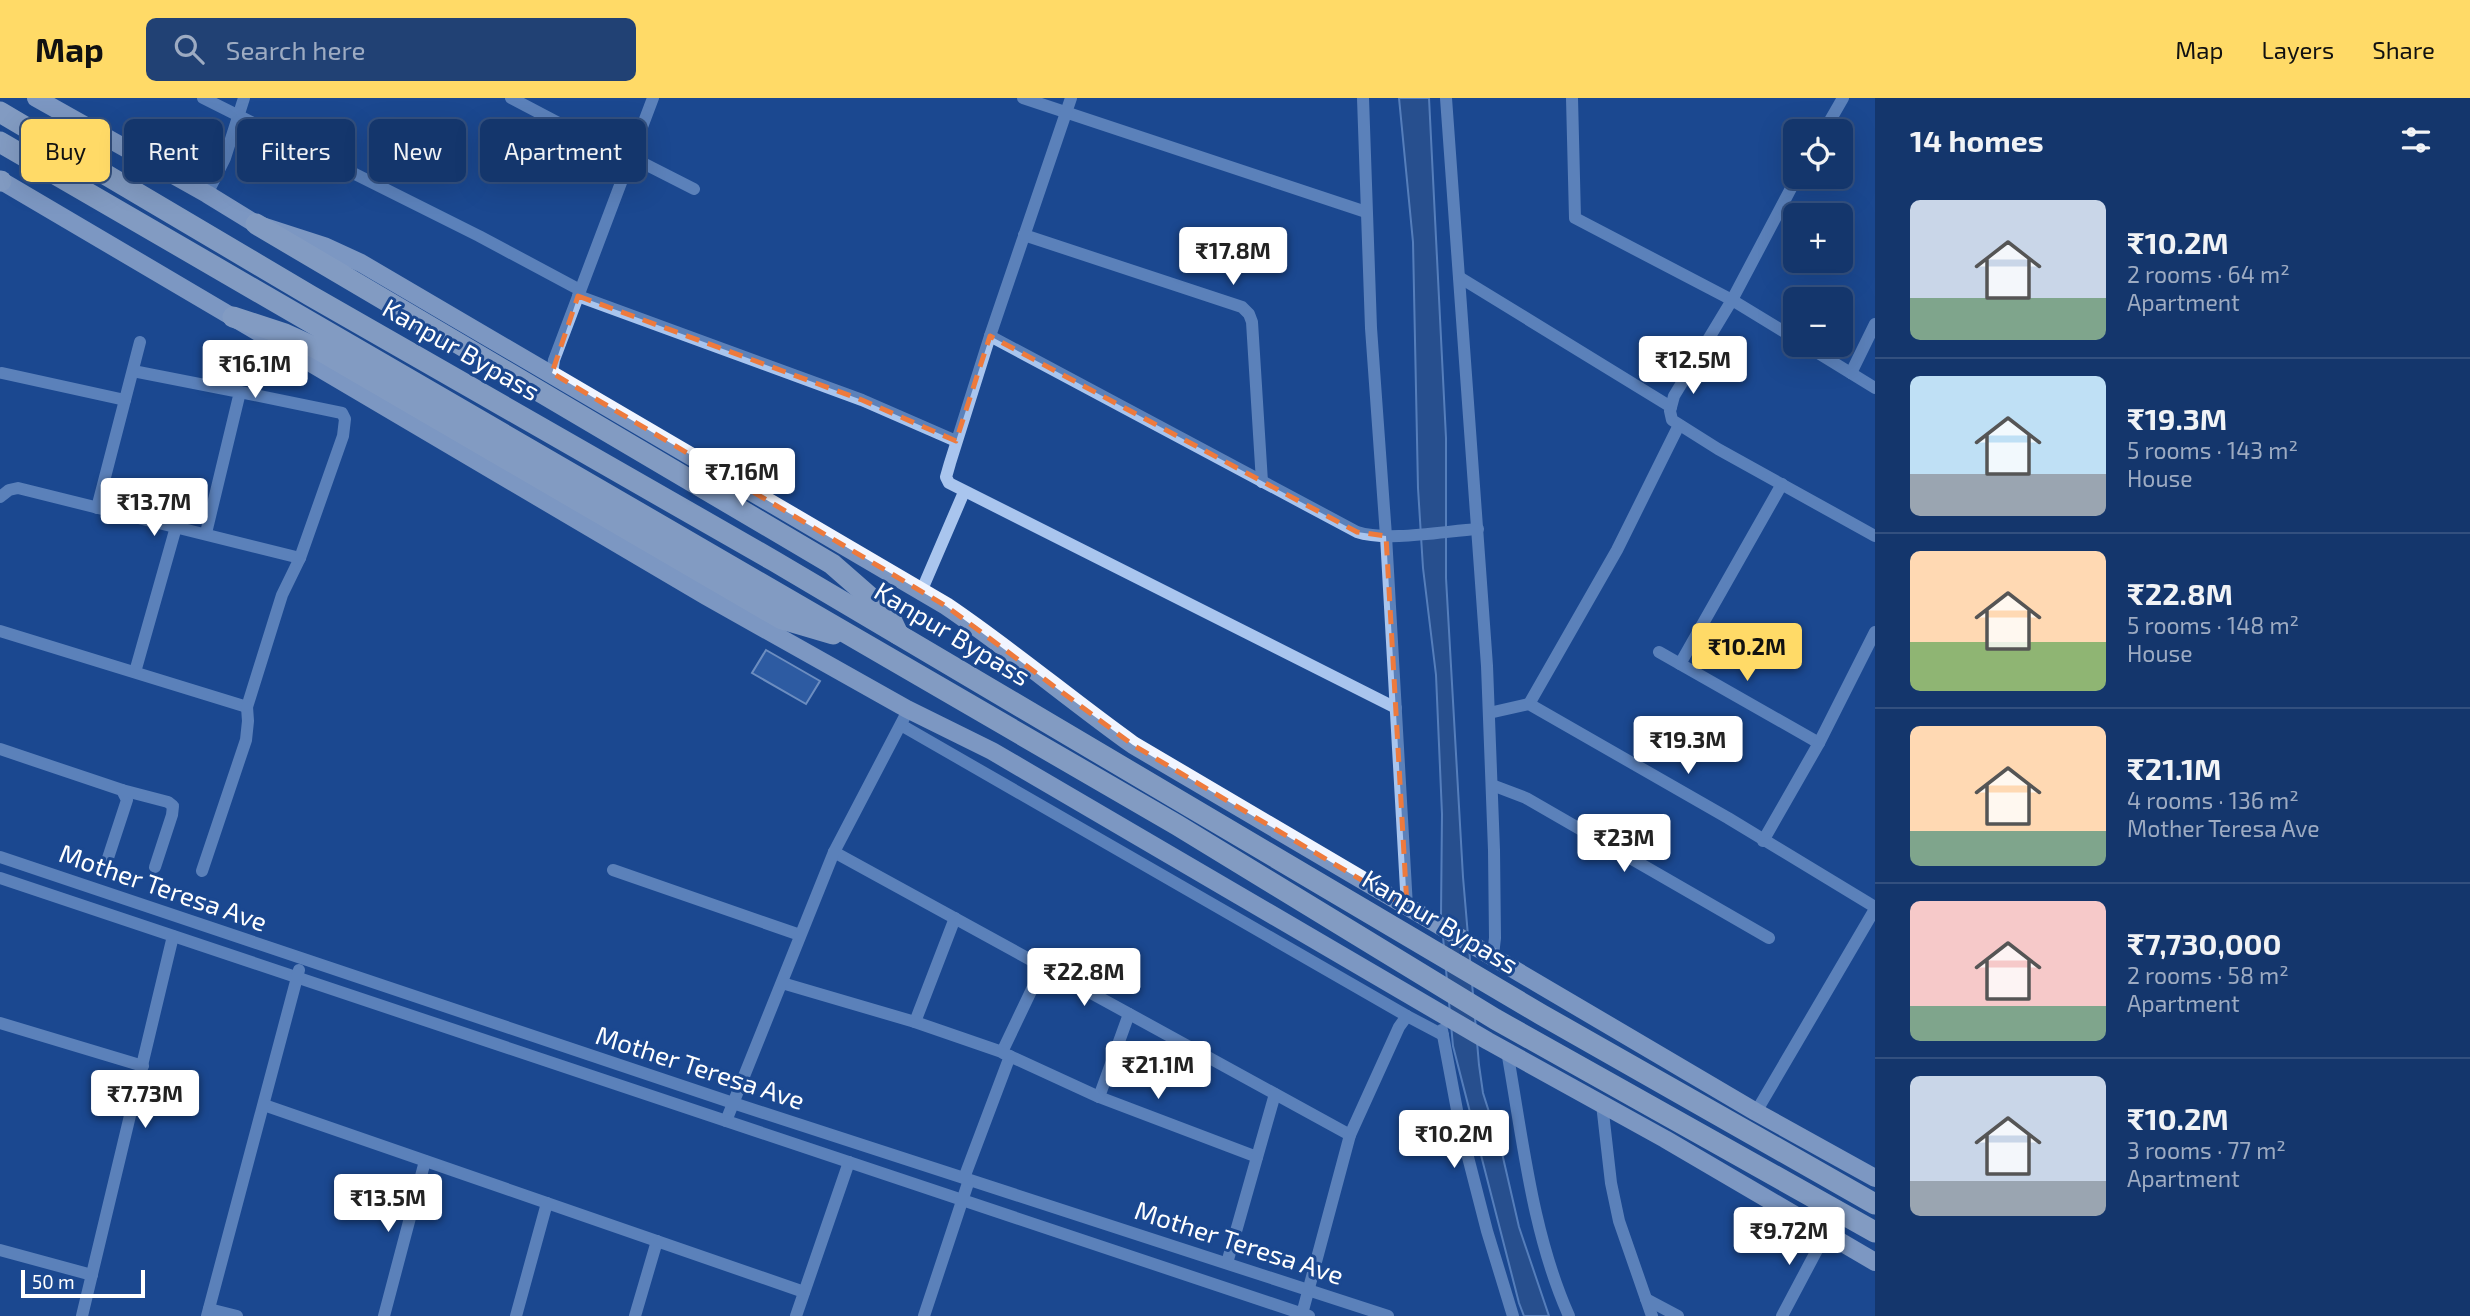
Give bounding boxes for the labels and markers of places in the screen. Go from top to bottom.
pin: ₹17.8M [1176,228,1290,287]
pin: ₹12.5M [1636,336,1750,396]
pin: ₹16.1M [198,341,312,400]
pin: ₹7.16M [685,448,799,508]
pin: ₹13.7M [97,478,211,538]
pin: ₹10.2M [1690,624,1804,683]
pin: ₹19.3M [1631,716,1745,776]
pin: ₹23M [1583,814,1665,874]
pin: ₹22.8M [1027,948,1141,1008]
pin: ₹21.1M [1101,1042,1215,1101]
pin: ₹7.73M [88,1070,202,1130]
pin: ₹10.2M [1397,1110,1511,1170]
pin: ₹13.5M [331,1174,445,1234]
pin: ₹9.72M [1732,1208,1846,1267]

